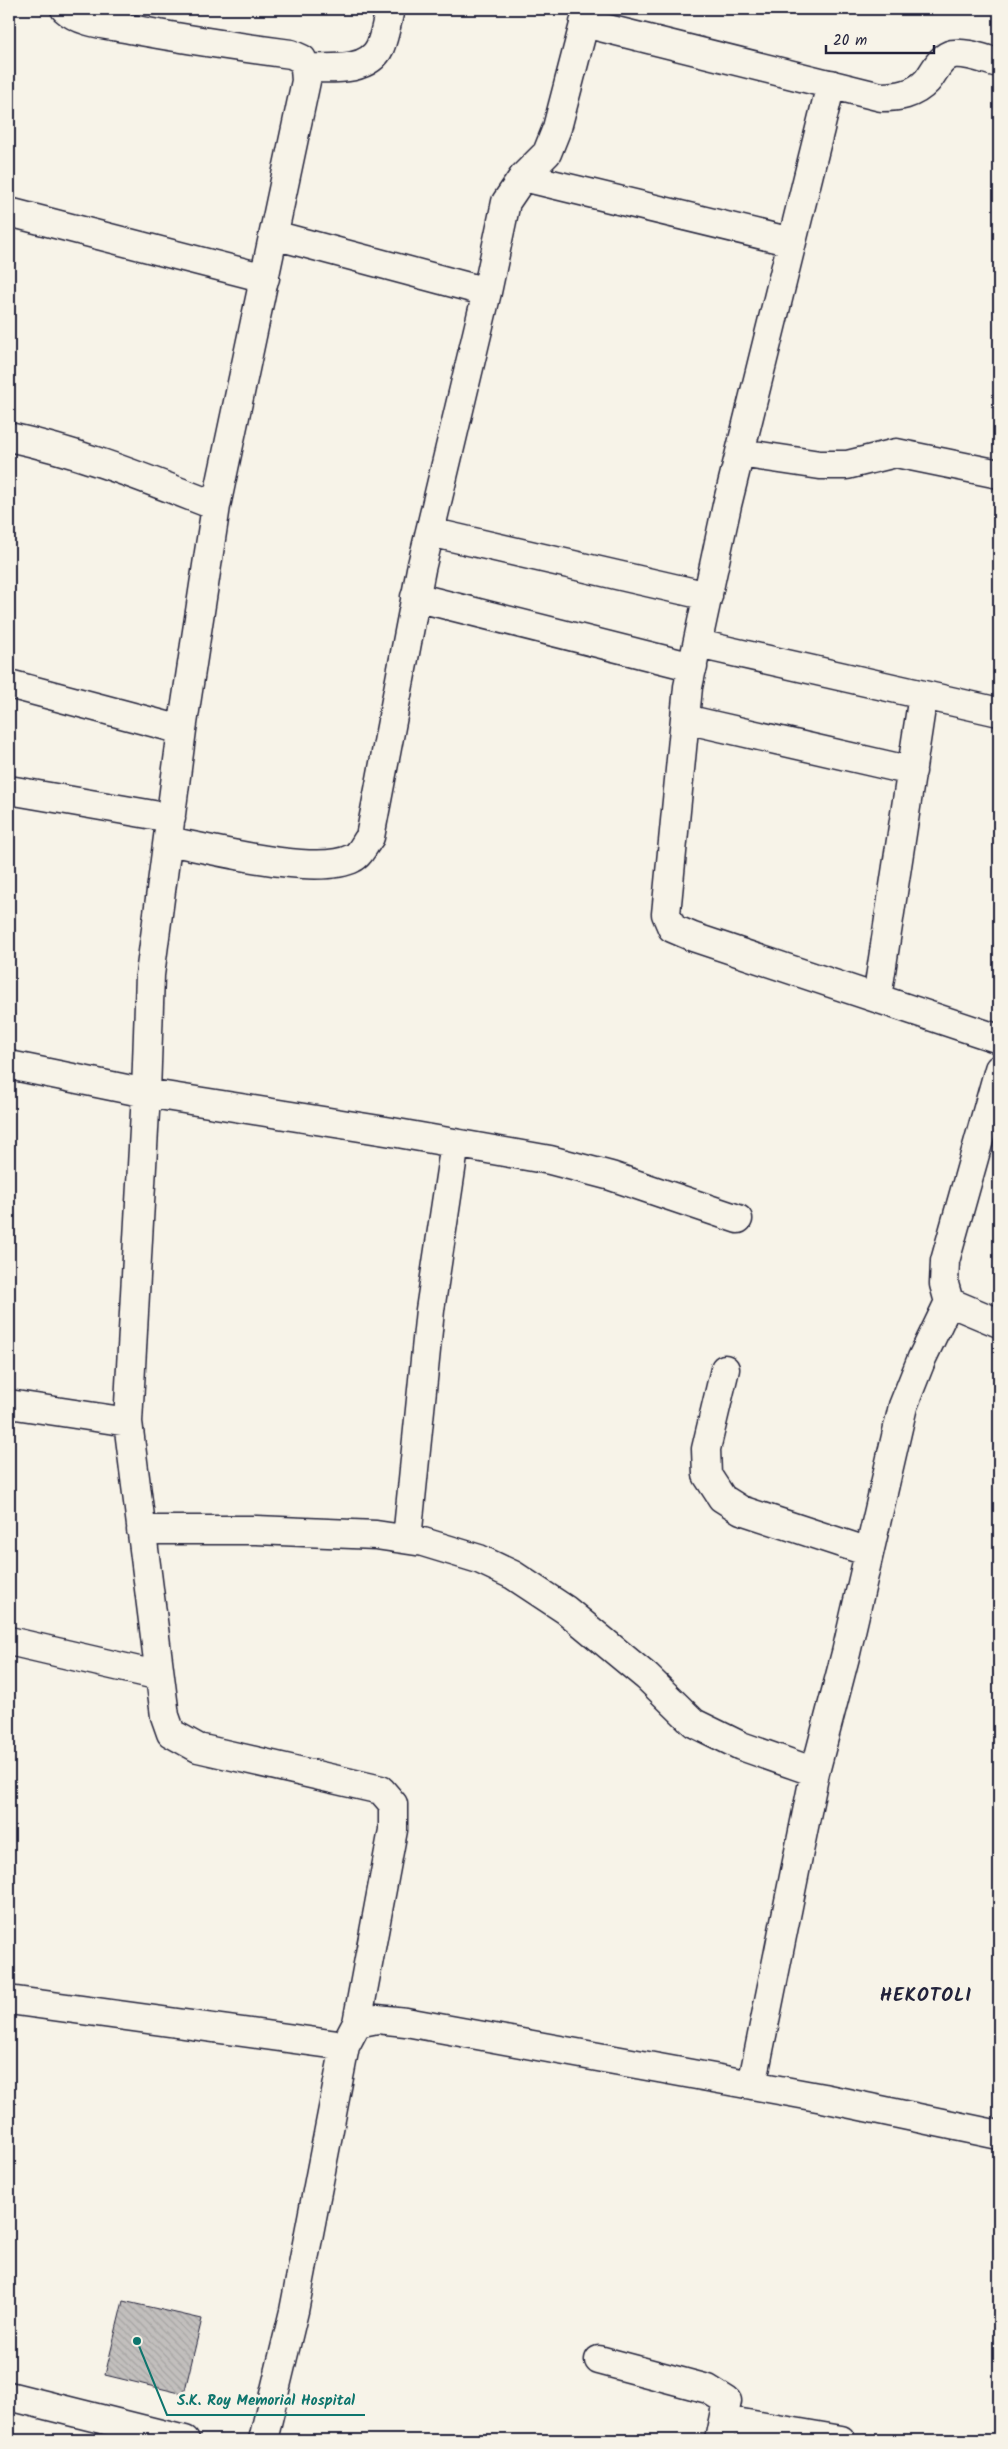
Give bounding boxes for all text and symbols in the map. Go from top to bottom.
scale bar [826,22,933,54]
text: 20 m [833,29,867,53]
district label: HEKOTOLI [880,1981,972,2011]
callout: S.K. Roy Memorial Hospital [167,2385,365,2415]
text: S.K. Roy Memorial Hospital [177,2389,355,2413]

